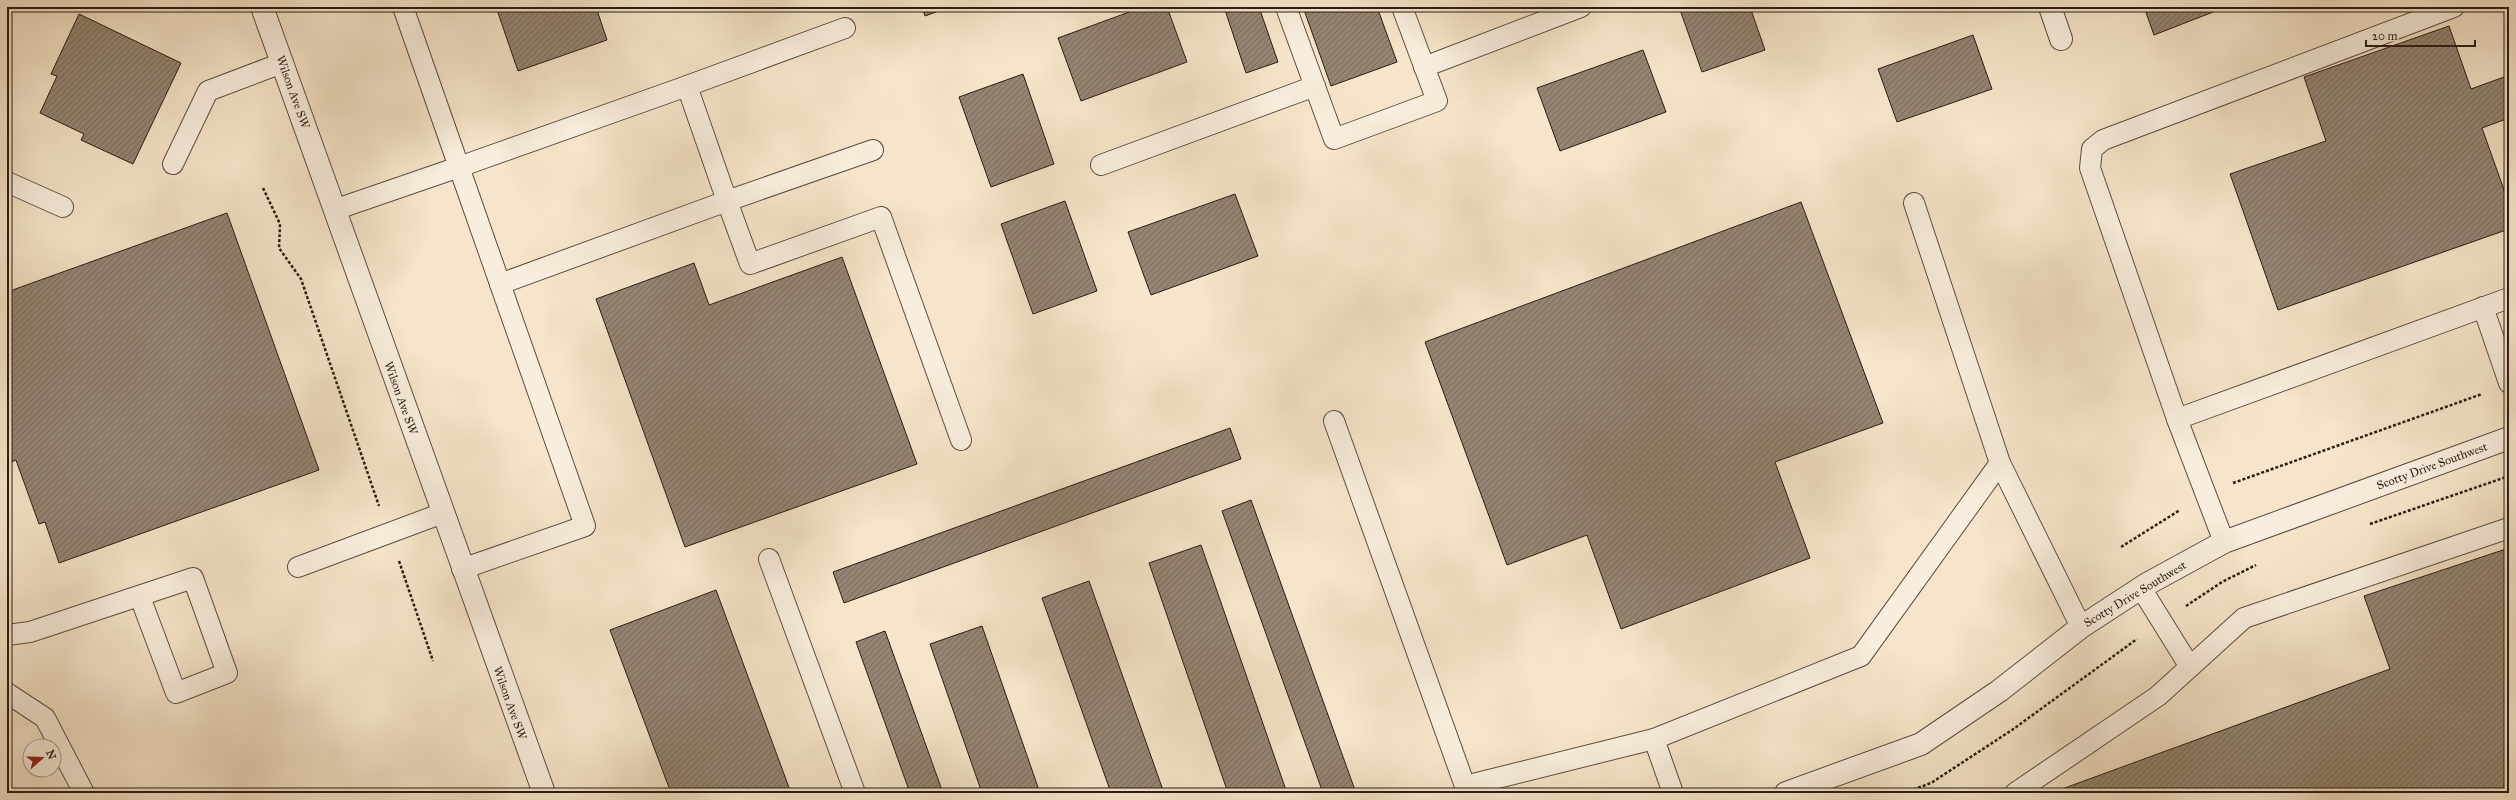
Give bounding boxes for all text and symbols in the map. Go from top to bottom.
scale bar [2366,22,2475,48]
text: 20 m [2372,29,2398,43]
street label: Wilson Ave SW [273,54,313,131]
street label: Wilson Ave SW [381,360,421,437]
street label: Scotty Drive Southwest [2375,439,2490,493]
street label: Scotty Drive Southwest [2081,558,2189,630]
street label: Wilson Ave SW [490,665,530,742]
north arrow [22,738,62,778]
text: N [43,748,59,762]

